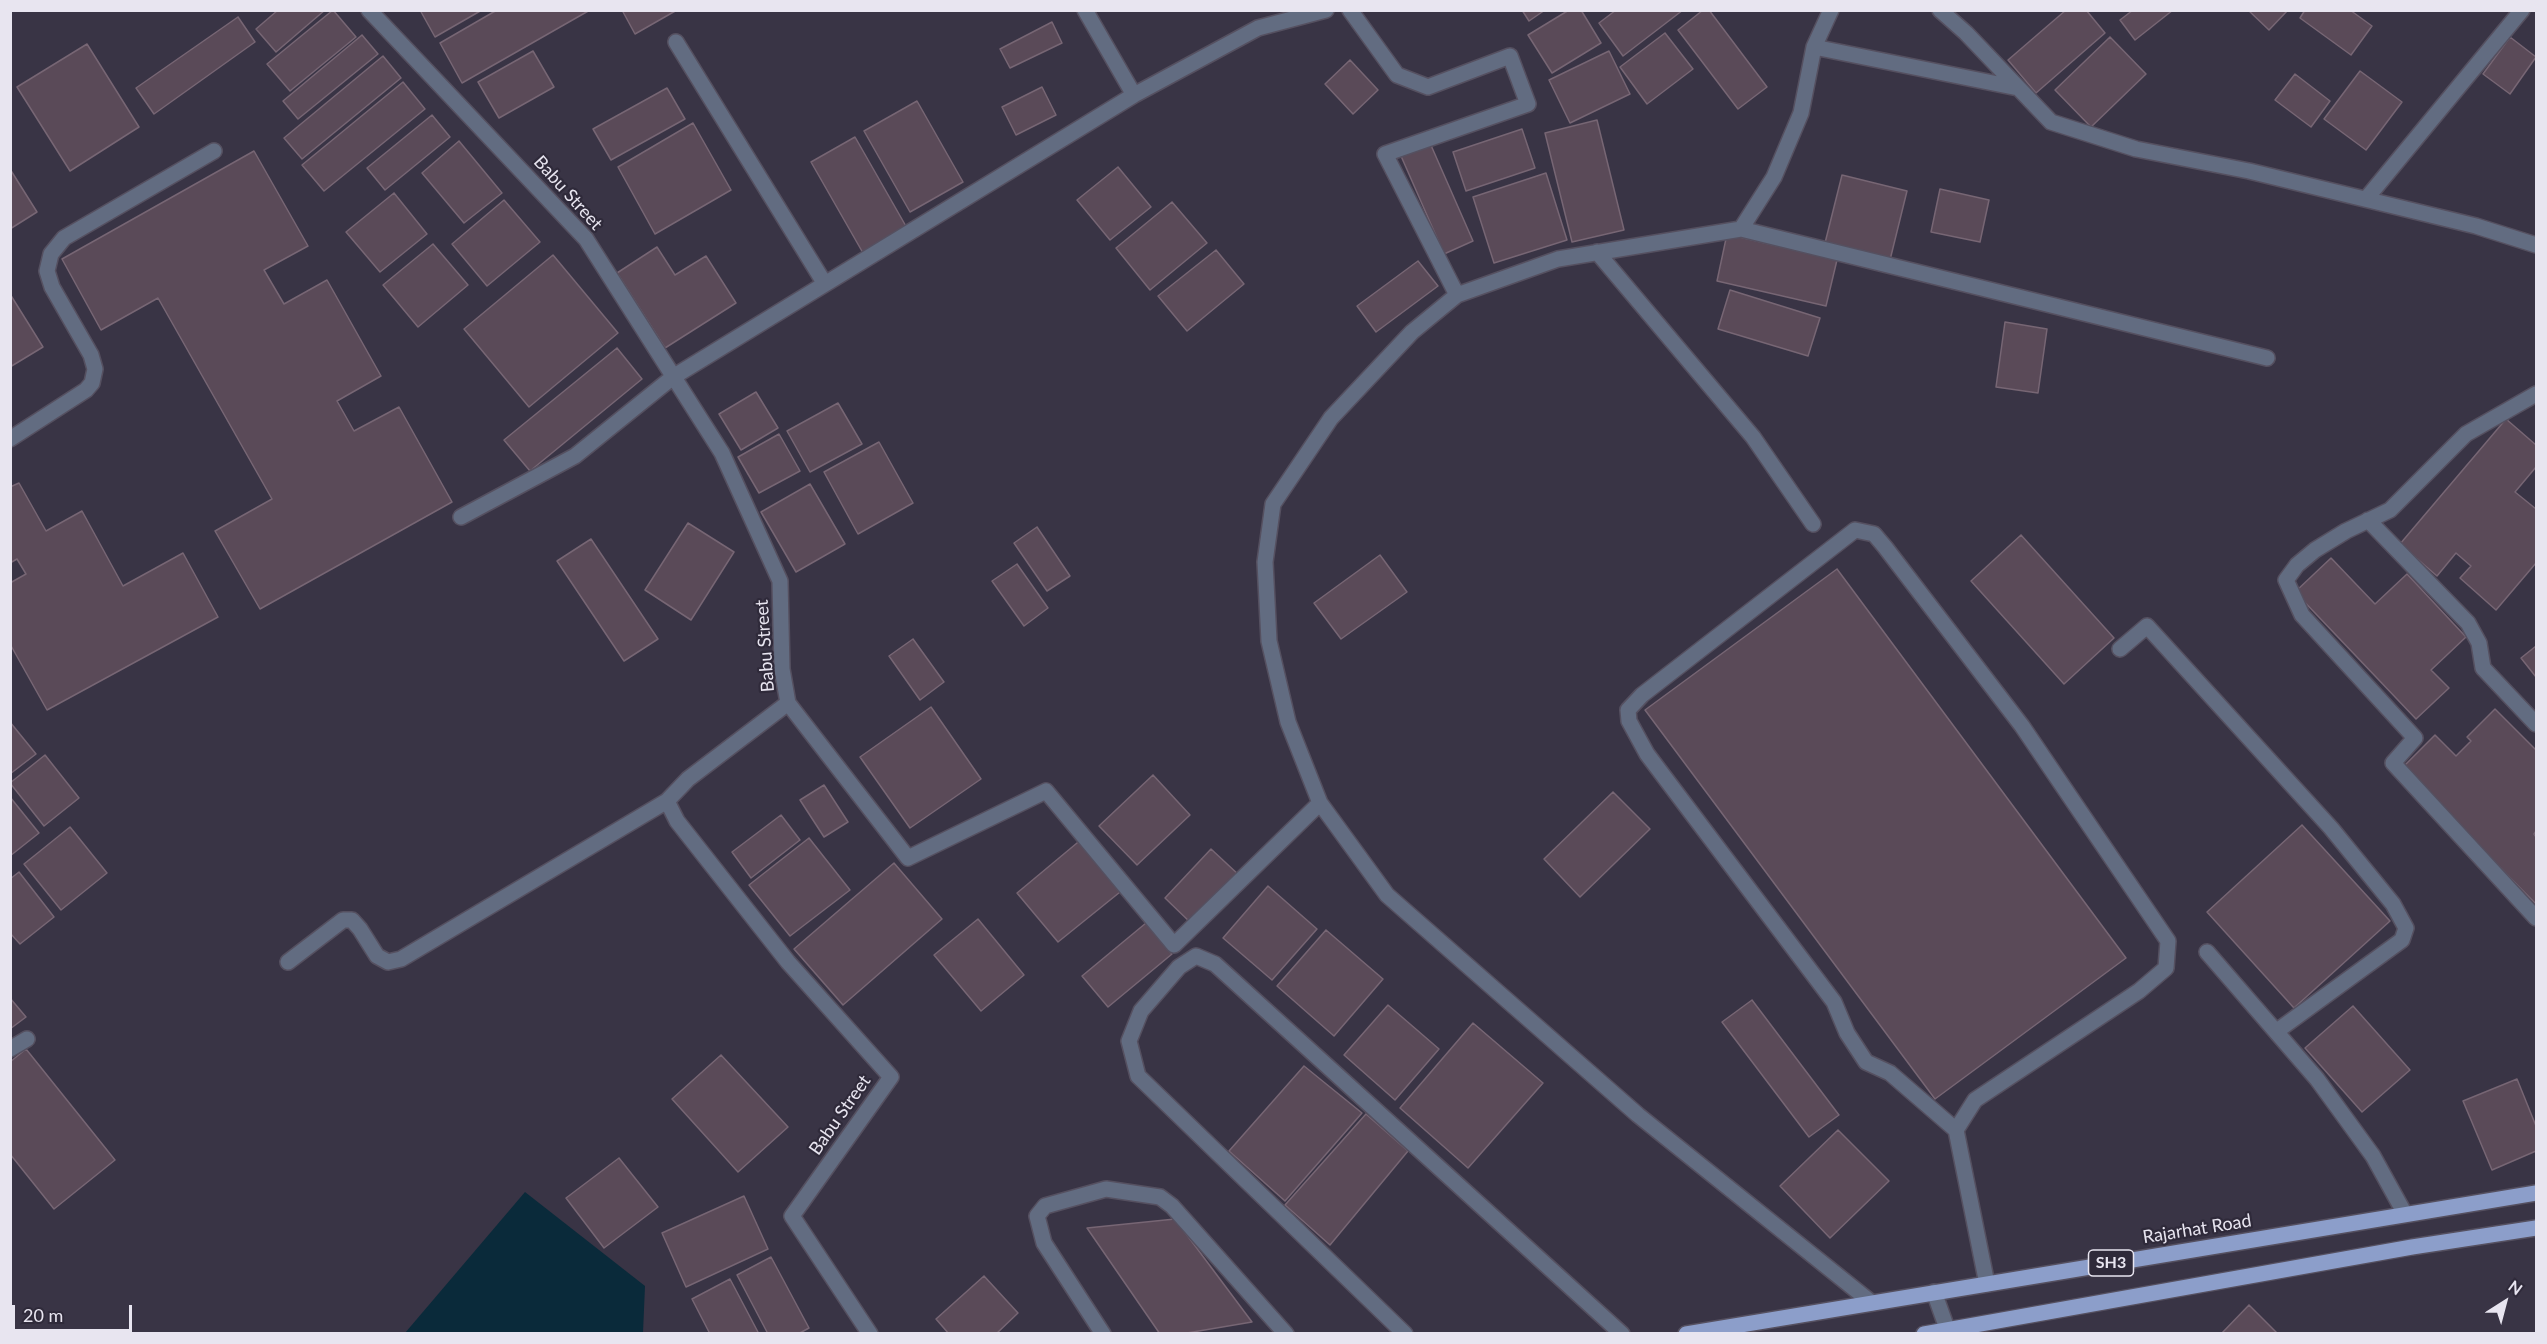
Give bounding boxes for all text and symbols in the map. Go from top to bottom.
street label: Babu Street [529,151,607,235]
street label: Babu Street [751,599,779,693]
street label: Babu Street [805,1071,875,1159]
street label: Rajarhat Road [2141,1210,2253,1248]
road number: SH3 [2088,1250,2134,1276]
north arrow [2475,1272,2535,1332]
text: N [2505,1276,2526,1298]
scale bar [15,1293,135,1331]
text: 20 m [23,1304,63,1326]

